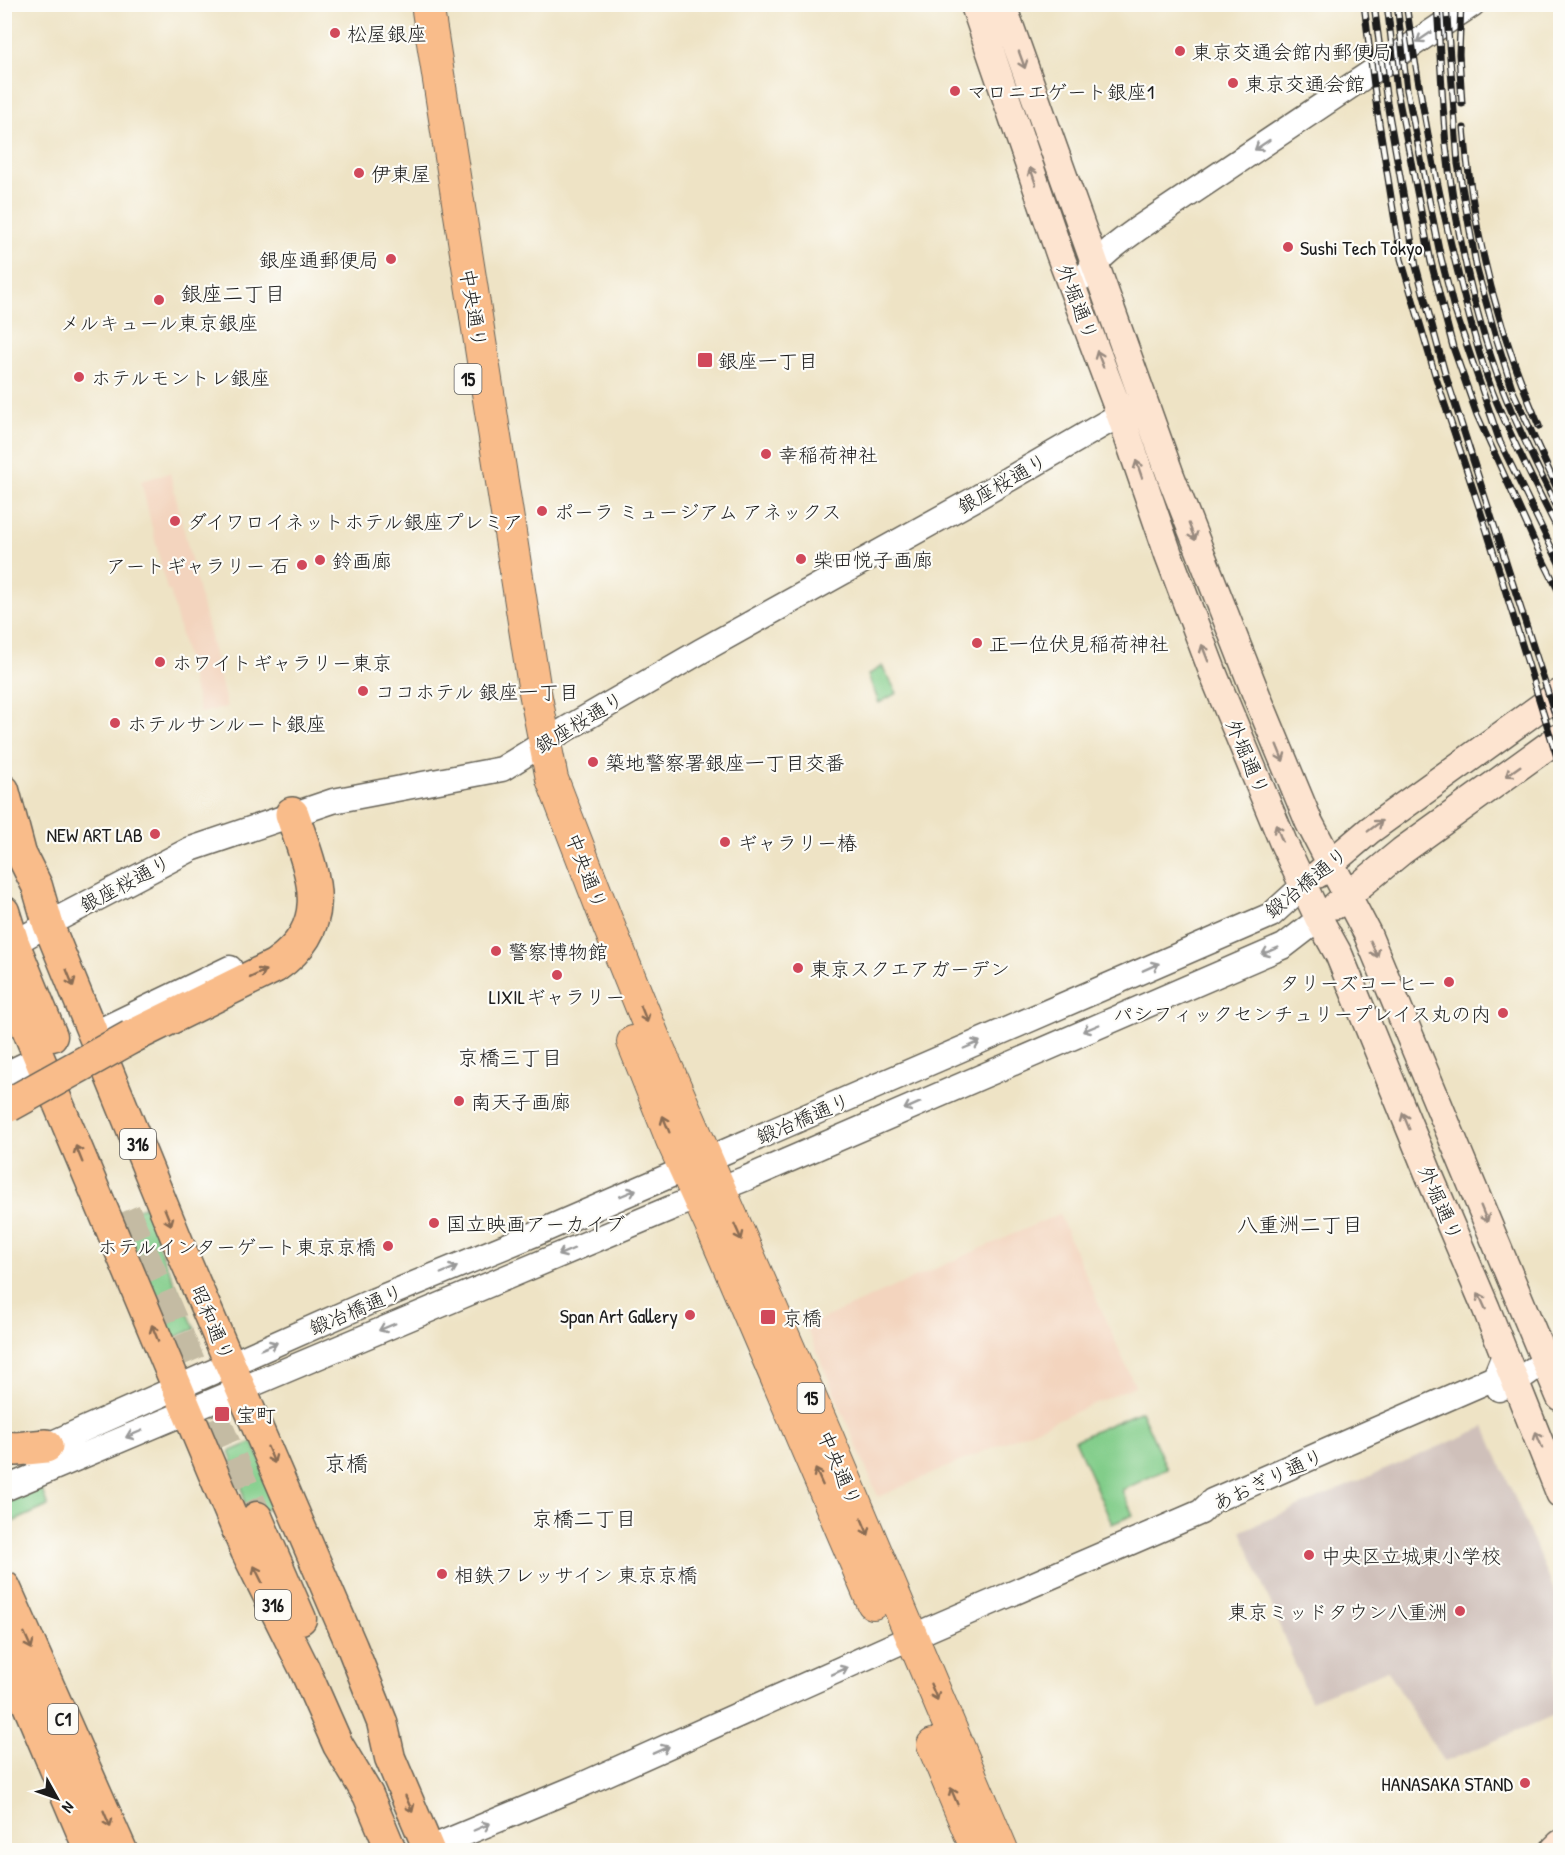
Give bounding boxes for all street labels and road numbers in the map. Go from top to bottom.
street label: 外堀通り [1051,260,1105,344]
street label: 中央通り [454,266,494,350]
road number: 15 [454,364,482,394]
street label: 銀座桜通り [952,446,1052,520]
street label: 銀座桜通り [529,685,629,759]
street label: 外堀通り [1220,715,1276,799]
street label: 中央通り [560,829,614,913]
street label: 鍛冶橋通り [1259,840,1353,924]
street label: 銀座桜通り [75,848,175,918]
street label: 鍛冶橋通り [752,1086,854,1150]
road number: 316 [120,1129,156,1159]
street label: 外堀通り [1412,1161,1470,1245]
street label: 鍛冶橋通り [305,1277,407,1341]
street label: 昭和通り [185,1281,241,1365]
road number: 15 [798,1383,824,1413]
street label: 中央通り [812,1426,868,1510]
street label: あおぎり通り [1208,1441,1328,1517]
road number: 316 [255,1590,291,1620]
road number: C1 [48,1704,78,1734]

